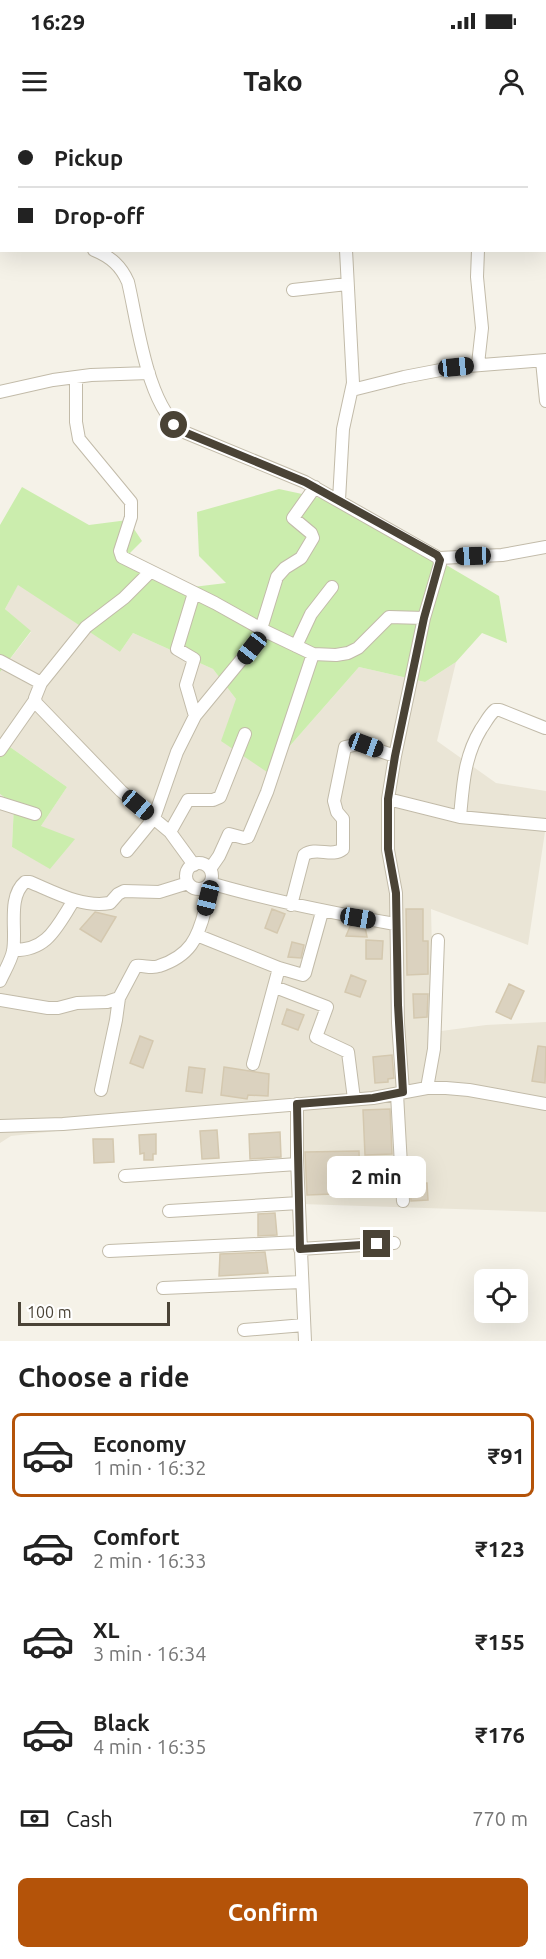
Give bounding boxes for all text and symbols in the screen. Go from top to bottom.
text: 16:29 [30,9,85,34]
icon: menu [18,65,51,98]
icon: person [495,65,528,98]
text: Tako [243,66,303,96]
text: Pickup [54,145,123,170]
text: Drop-off [54,203,144,228]
car [437,356,475,378]
route start [160,411,187,438]
car [455,546,491,566]
car [234,628,270,668]
car [346,730,386,760]
car [118,787,158,823]
car [195,878,221,918]
car [339,906,377,930]
callout: 2 min [328,1157,427,1199]
text: 2 min [351,1165,402,1188]
route end [363,1230,390,1257]
map controls [474,1269,528,1323]
button: locate [474,1269,528,1323]
scale bar [18,1299,170,1326]
text: 100 m [27,1303,72,1321]
text: Choose a ride [18,1362,190,1392]
icon: car [21,1428,75,1482]
text: Economy [93,1431,186,1456]
text: ₹91 [488,1443,525,1468]
text: 1 min · 16:32 [93,1456,207,1479]
icon: car [21,1521,75,1575]
text: Comfort [93,1524,180,1549]
text: ₹123 [475,1536,525,1561]
text: 2 min · 16:33 [93,1549,207,1572]
icon: car [21,1614,75,1668]
text: XL [93,1617,120,1642]
text: ₹155 [475,1629,525,1654]
text: 3 min · 16:34 [93,1642,207,1665]
icon: car [21,1707,75,1761]
text: Black [93,1710,150,1735]
text: ₹176 [475,1722,525,1747]
text: 4 min · 16:35 [93,1735,207,1758]
icon: cash [18,1802,51,1835]
text: Cash [66,1806,113,1831]
text: 770 m [472,1807,528,1830]
button: Confirm [18,1878,528,1947]

